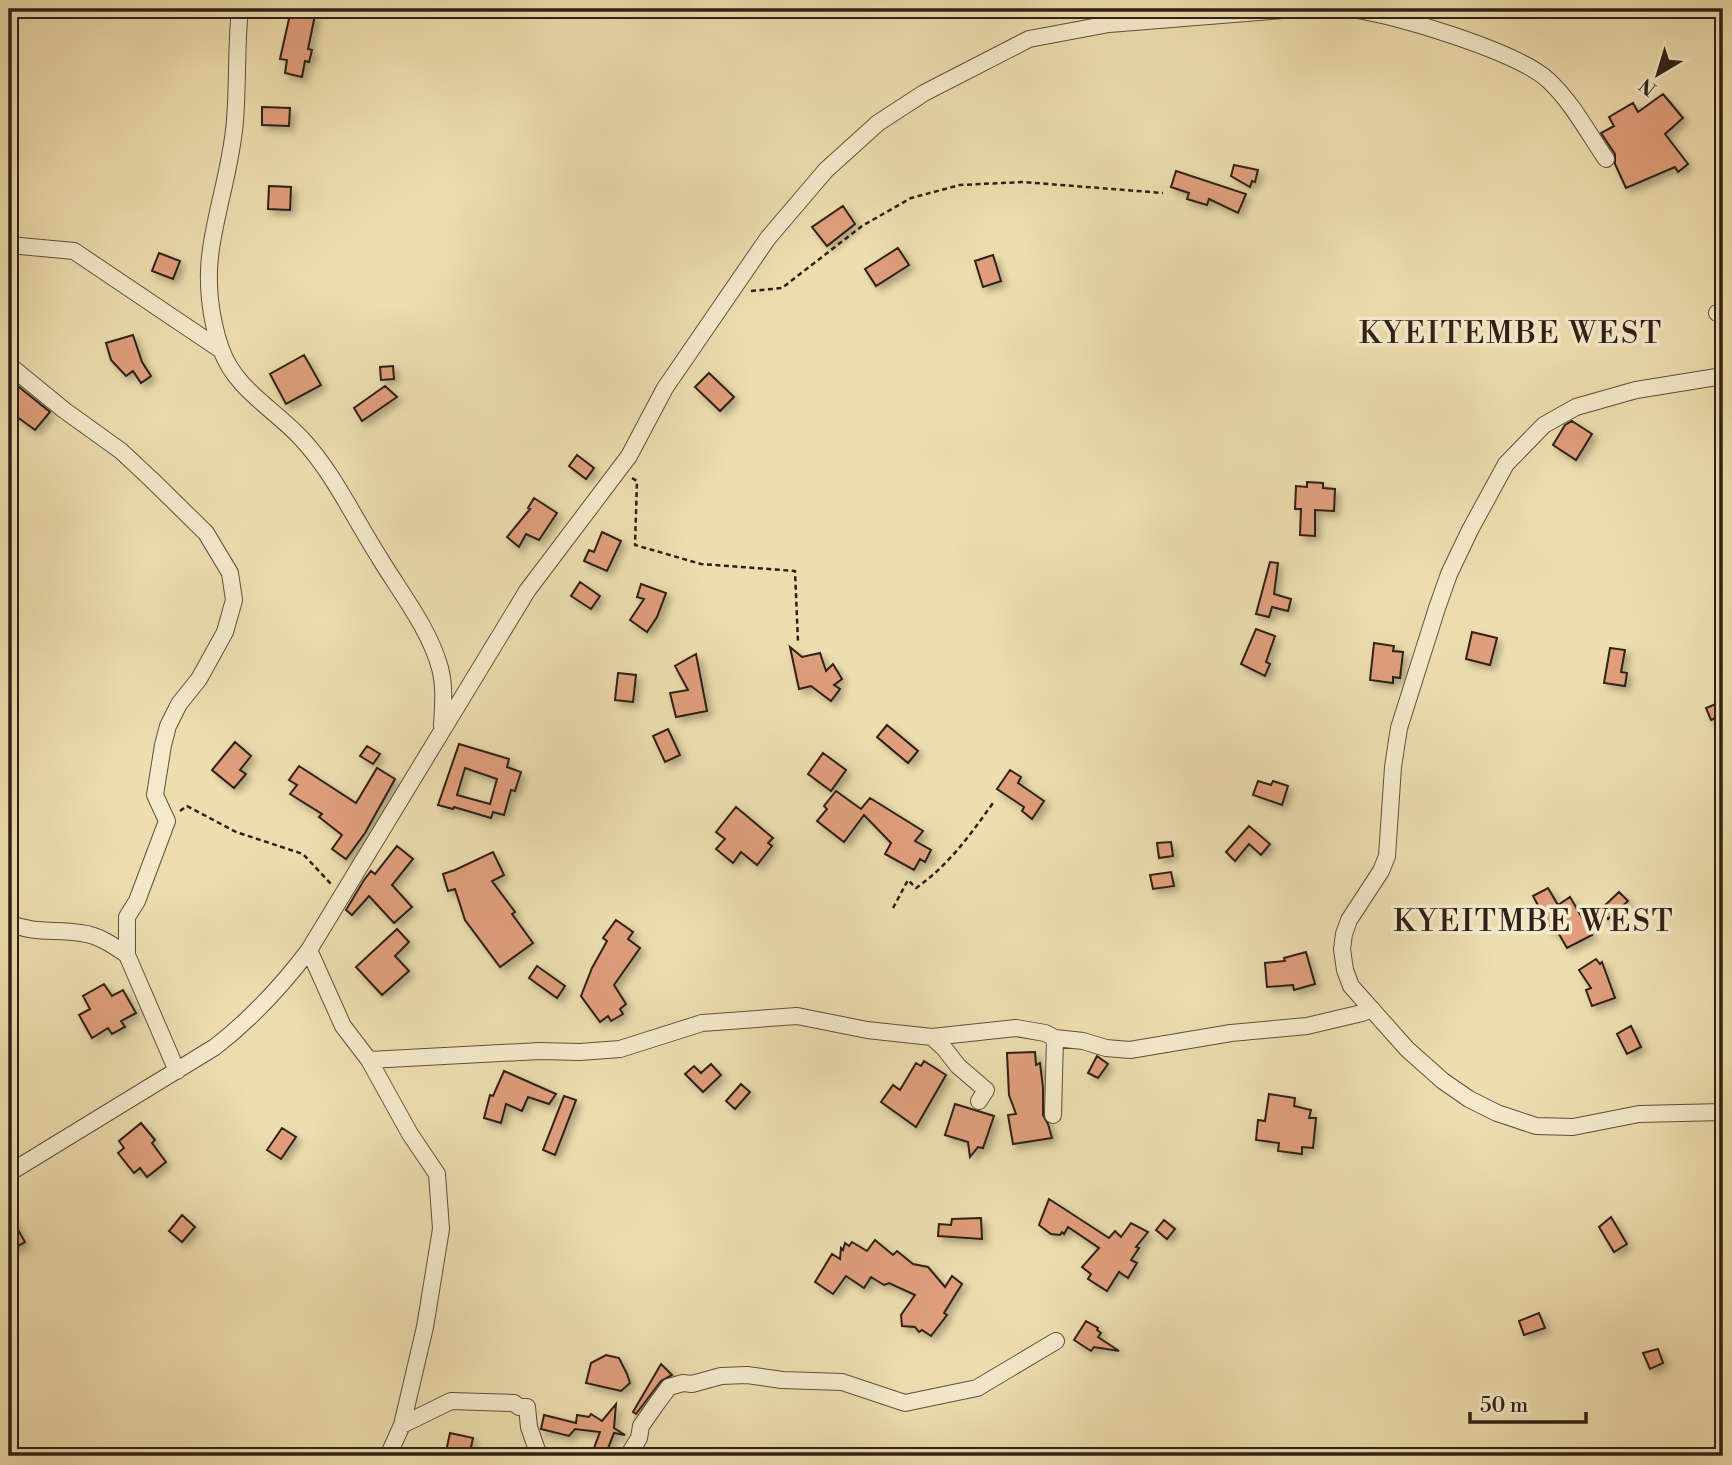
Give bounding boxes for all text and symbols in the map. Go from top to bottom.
north arrow [1624,38,1694,108]
text: N [1635,73,1661,101]
district label: KYEITEMBE WEST [1359,315,1663,353]
district label: KYEITMBE WEST [1393,903,1675,941]
scale bar [1470,1381,1585,1425]
text: 50 m [1480,1393,1528,1419]

